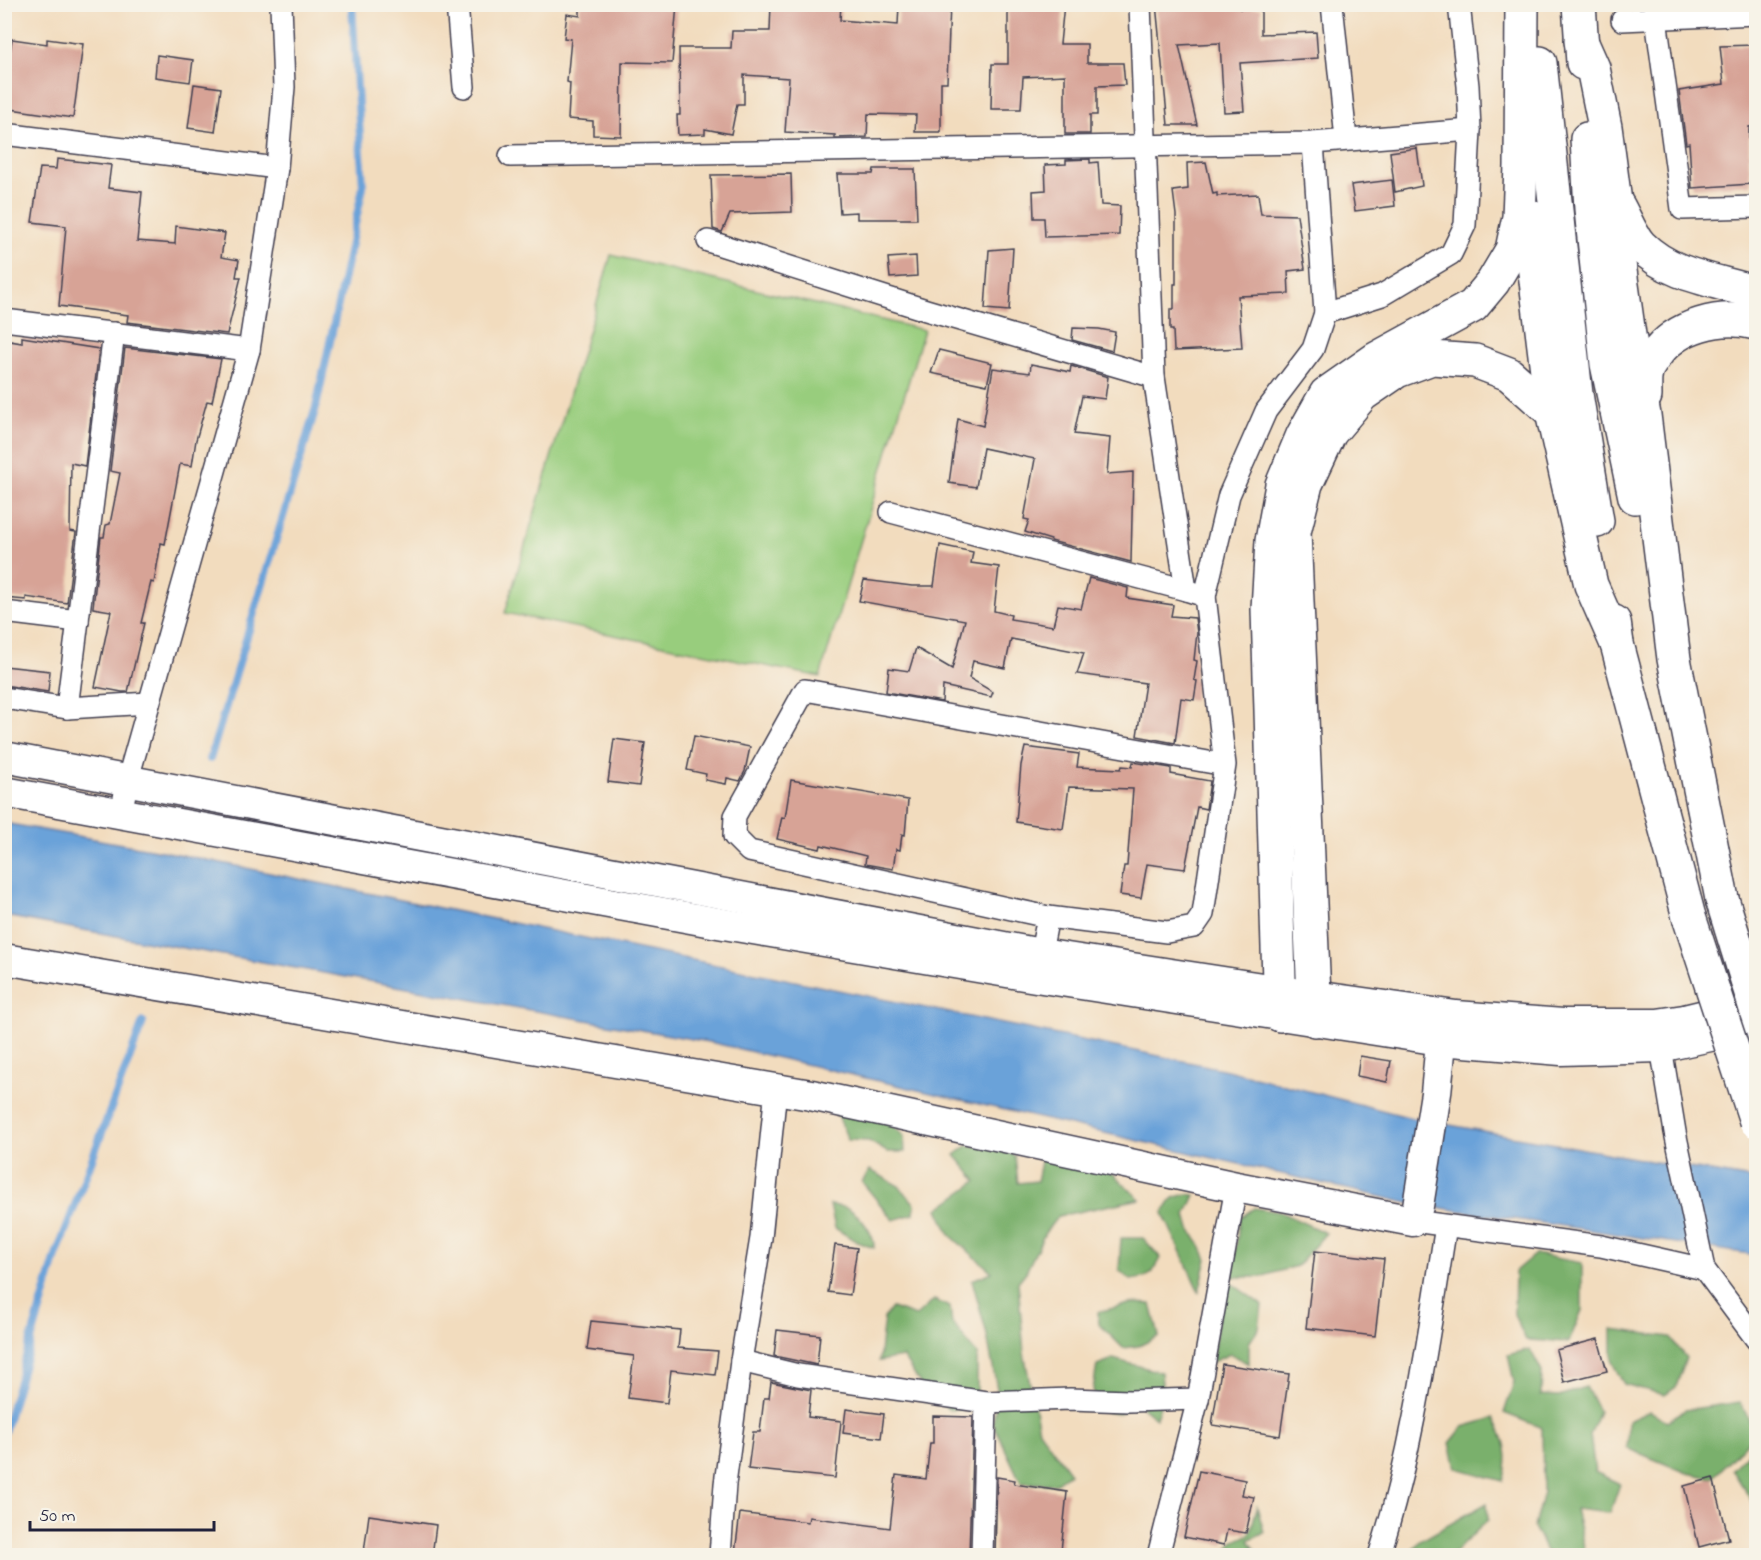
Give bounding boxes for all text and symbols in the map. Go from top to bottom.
scale bar [30,1494,214,1532]
text: 50 m [39,1504,76,1530]

